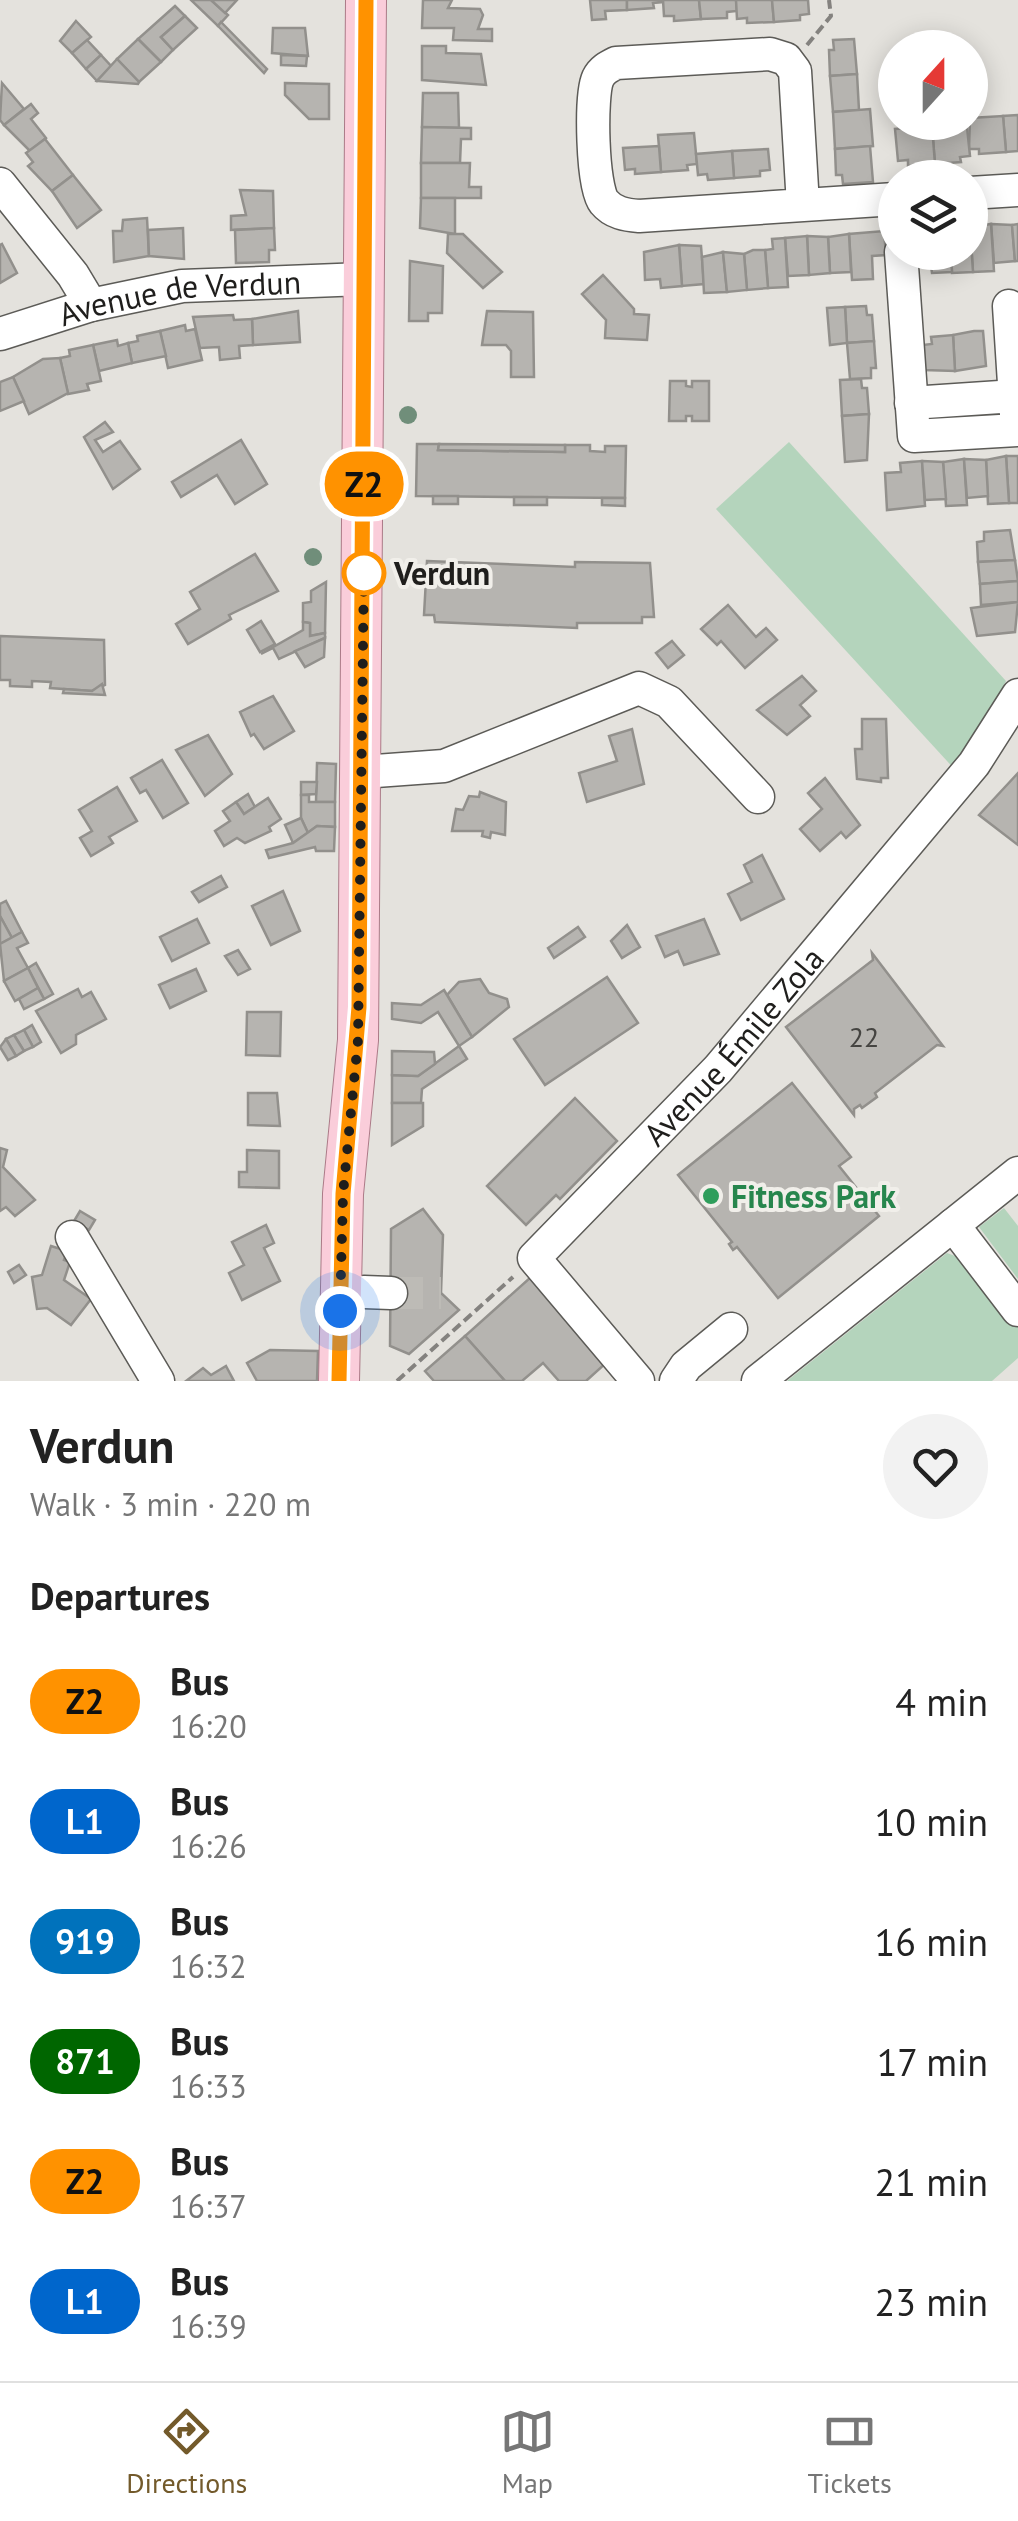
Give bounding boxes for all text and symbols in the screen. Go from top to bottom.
north arrow [878,30,988,140]
map controls [878,30,988,270]
button: layers [878,160,988,270]
street label: Avenue de Verdun [53,260,302,335]
line badge: Z2 [319,452,409,516]
text: Z2 [345,461,383,507]
marker: Verdun [343,552,385,594]
place label: Verdun [393,552,490,594]
street label: Avenue Émile Zola [634,938,833,1154]
house number: 22 [849,1018,879,1055]
place label: Fitness Park [731,1175,896,1217]
marker: Fitness Park [700,1185,722,1207]
your location [315,1286,365,1336]
text: Verdun [30,1414,174,1476]
button: heart [883,1414,988,1519]
text: Walk · 3 min · 220 m [30,1483,311,1525]
text: Departures [30,1571,210,1620]
text: Bus [170,1656,229,1705]
text: 4 min [895,1677,988,1726]
text: Z2 [66,1678,104,1724]
text: 16:20 [170,1705,247,1747]
text: Bus [170,1776,229,1825]
text: 10 min [875,1797,988,1846]
text: L1 [66,1798,104,1844]
text: 16:26 [170,1825,247,1867]
text: Bus [170,1896,229,1945]
text: 16 min [875,1917,988,1966]
text: 919 [55,1918,115,1964]
text: 16:32 [170,1945,247,1987]
text: Bus [170,2016,229,2065]
text: 17 min [877,2037,988,2086]
text: 871 [55,2038,115,2084]
text: 16:33 [170,2065,247,2107]
text: Bus [170,2136,229,2185]
text: 21 min [875,2157,988,2206]
text: Z2 [66,2158,104,2204]
text: 16:37 [170,2185,247,2227]
text: Bus [170,2256,229,2305]
text: 23 min [875,2277,988,2326]
text: L1 [66,2278,104,2324]
text: 16:39 [170,2305,247,2347]
tab: Directions [126,2404,247,2501]
tab: Map [500,2404,555,2501]
tab: Tickets [807,2404,892,2501]

